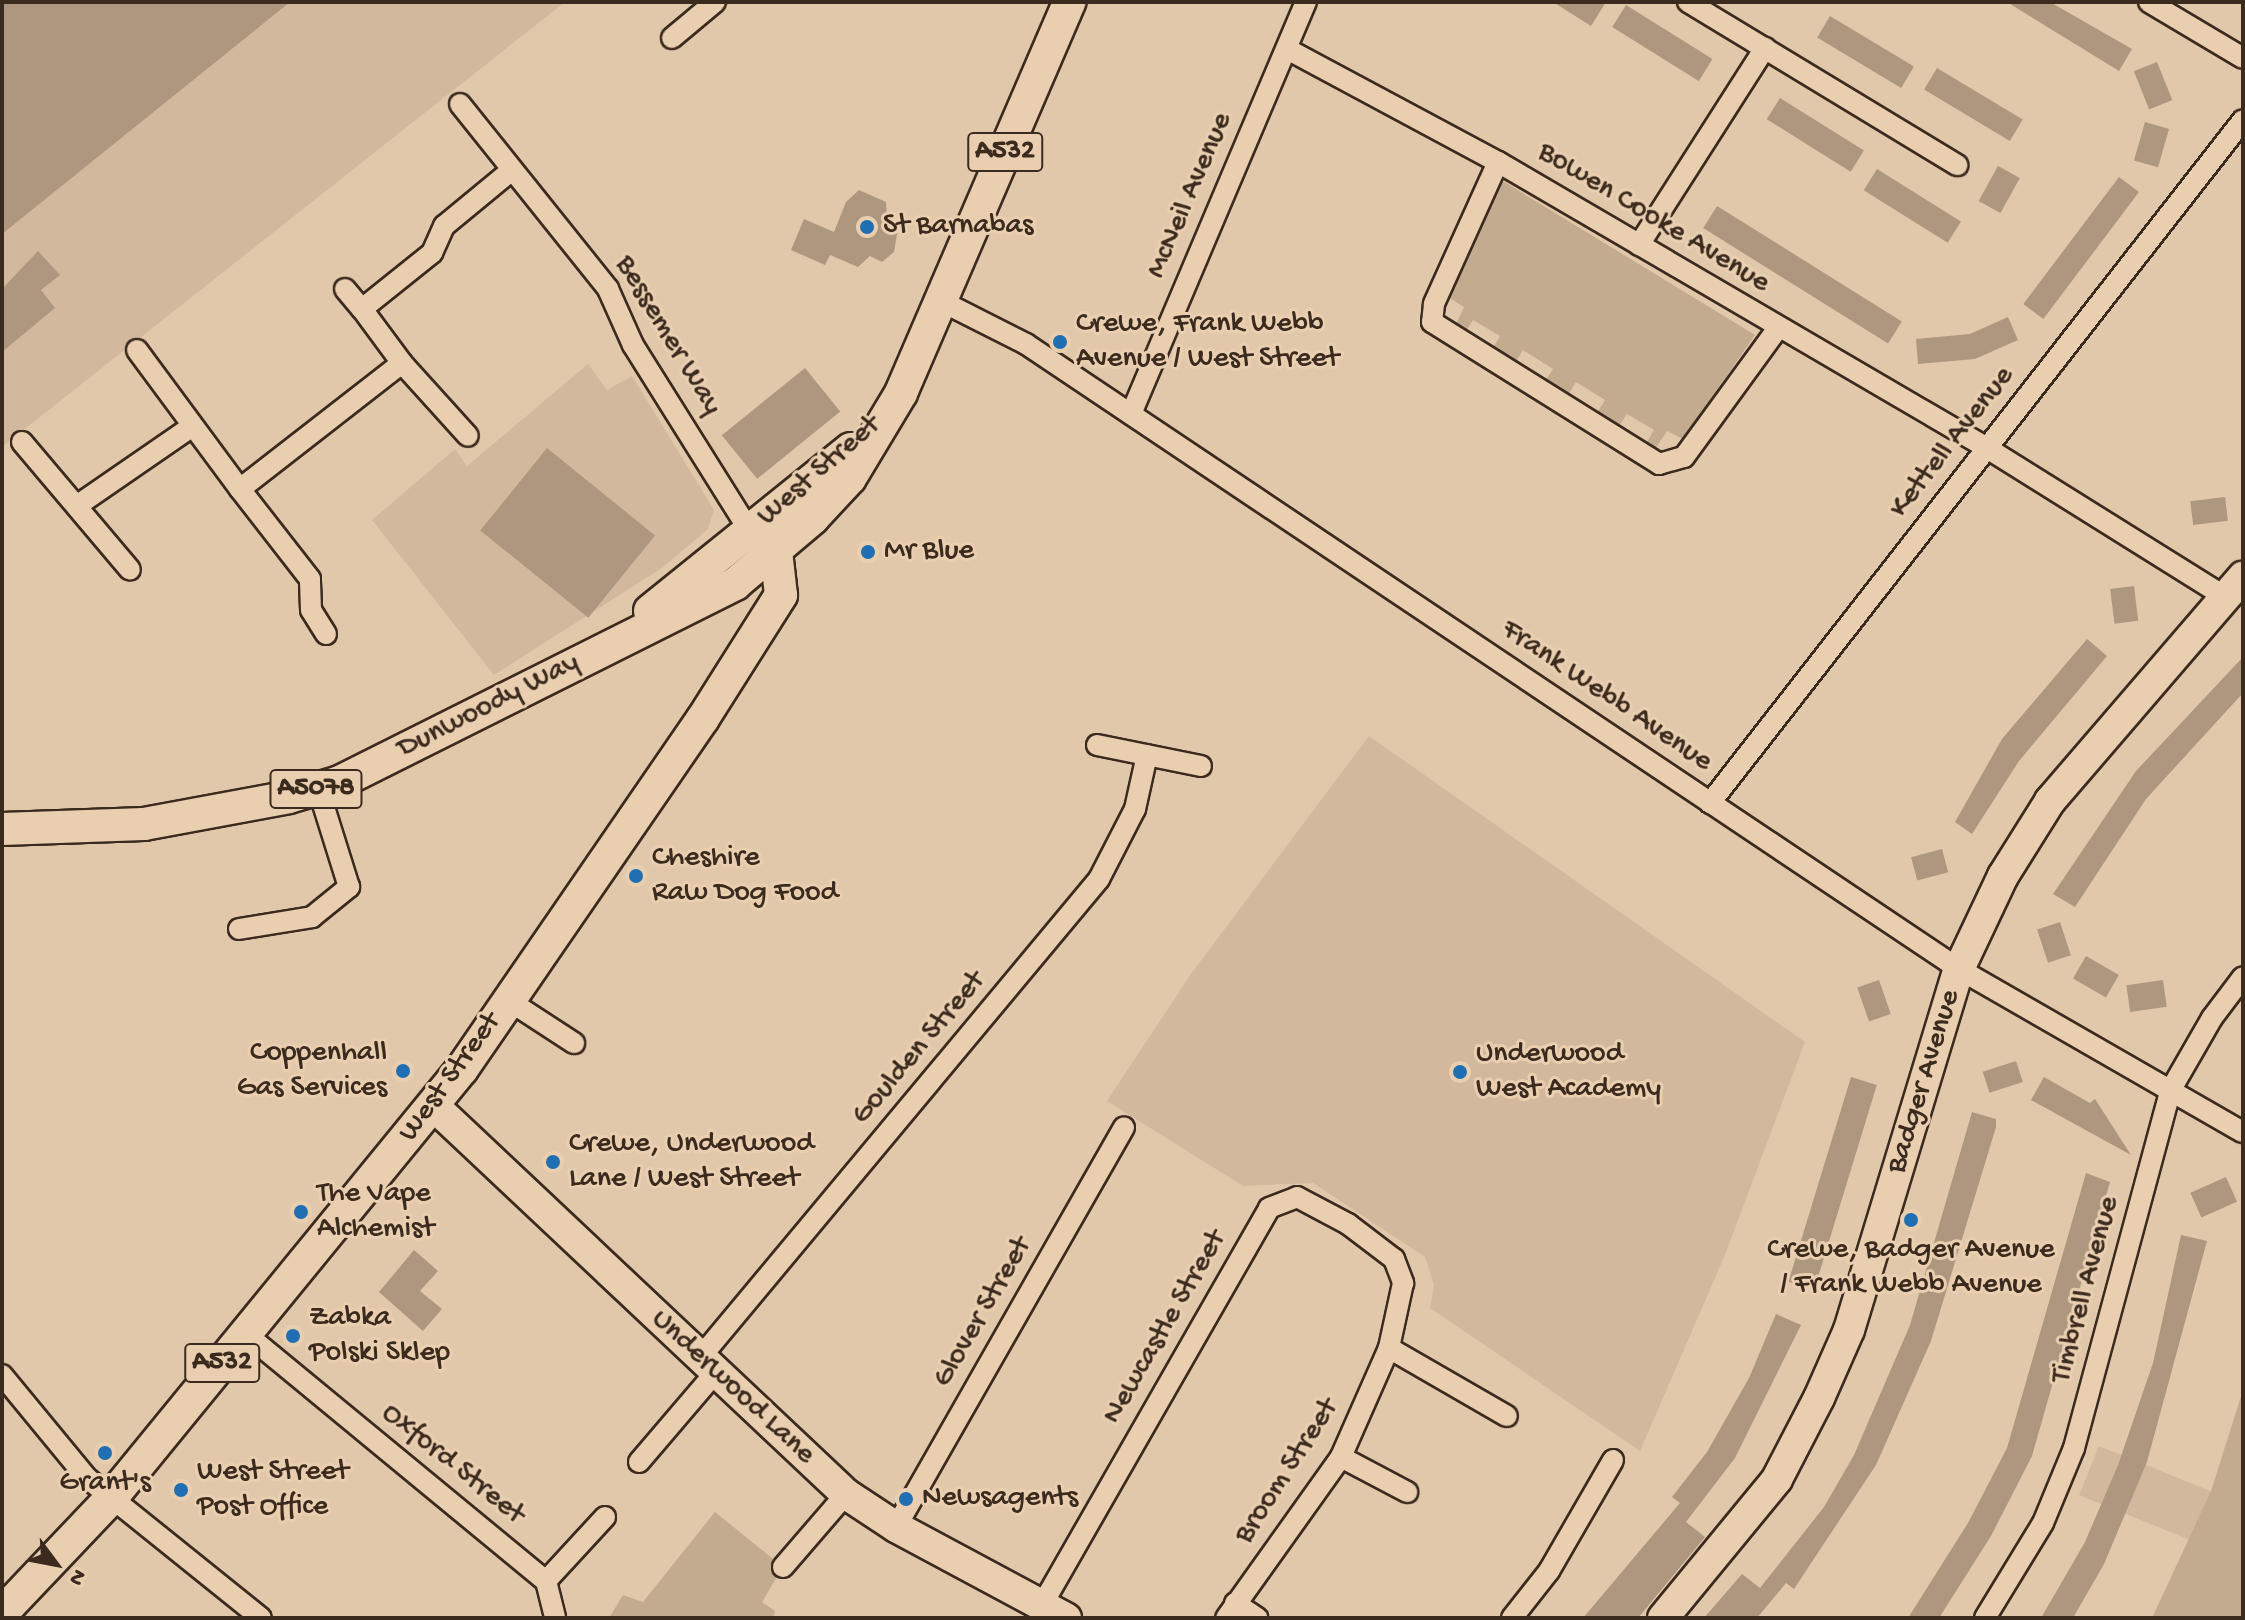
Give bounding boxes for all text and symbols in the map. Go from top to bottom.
street label: McNeil Avenue [1140,108,1242,284]
road number: A532 [967,128,1043,176]
street label: Bowen Cooke Avenue [1530,135,1776,303]
place label: St Barnabas [883,209,1033,245]
marker: St Barnabas [858,218,876,236]
street label: Bessemer Way [605,250,729,422]
place label: Crewe, Frank Webb Avenue / West Street [1076,307,1339,378]
marker: Crewe, Frank Webb Avenue / West Street [1051,333,1069,351]
street label: Kettell Avenue [1883,360,2023,526]
street label: West Street [751,409,889,535]
place label: Mr Blue [884,534,974,570]
marker: Mr Blue [859,543,877,561]
street label: Frank Webb Avenue [1493,613,1719,781]
street label: Dunwoody Way [392,646,586,768]
road number: A5078 [268,765,364,813]
place label: Cheshire Raw Dog Food [652,841,838,912]
marker: Cheshire Raw Dog Food [627,867,645,885]
street label: Goulden Street [845,965,995,1133]
street label: Badger Avenue [1880,986,1970,1178]
street label: West Street [392,1006,510,1150]
place label: Coppenhall Gas Services [237,1036,387,1106]
place label: Underwood West Academy [1476,1037,1661,1108]
marker: Coppenhall Gas Services [394,1062,412,1080]
marker: Underwood West Academy [1451,1063,1469,1081]
place label: Crewe, Underwood Lane / West Street [569,1127,814,1198]
marker: Crewe, Underwood Lane / West Street [544,1153,562,1171]
place label: The Vape Alchemist [317,1177,434,1248]
street label: Timbrell Avenue [2045,1193,2129,1387]
marker: The Vape Alchemist [292,1203,310,1221]
marker: Crewe, Badger Avenue / Frank Webb Avenue [1902,1211,1920,1229]
street label: Newcastle Street [1096,1225,1236,1431]
street label: Glover Street [927,1231,1041,1395]
place label: Crewe, Badger Avenue / Frank Webb Avenue [1767,1233,2055,1304]
place label: Zabka Polski Sklep [309,1301,450,1372]
street label: Underwood Lane [642,1303,822,1473]
marker: Zabka Polski Sklep [284,1327,302,1345]
road number: A532 [184,1339,260,1387]
street label: Broom Street [1228,1393,1348,1551]
street label: Oxford Street [373,1396,531,1534]
marker: Grant's [96,1444,114,1462]
place label: West Street Post Office [197,1455,348,1526]
place label: Grant's [59,1466,151,1502]
marker: West Street Post Office [172,1481,190,1499]
place label: Newsagents [922,1481,1078,1517]
marker: Newsagents [897,1490,915,1508]
north arrow [16,1524,96,1604]
text: N [62,1564,91,1590]

